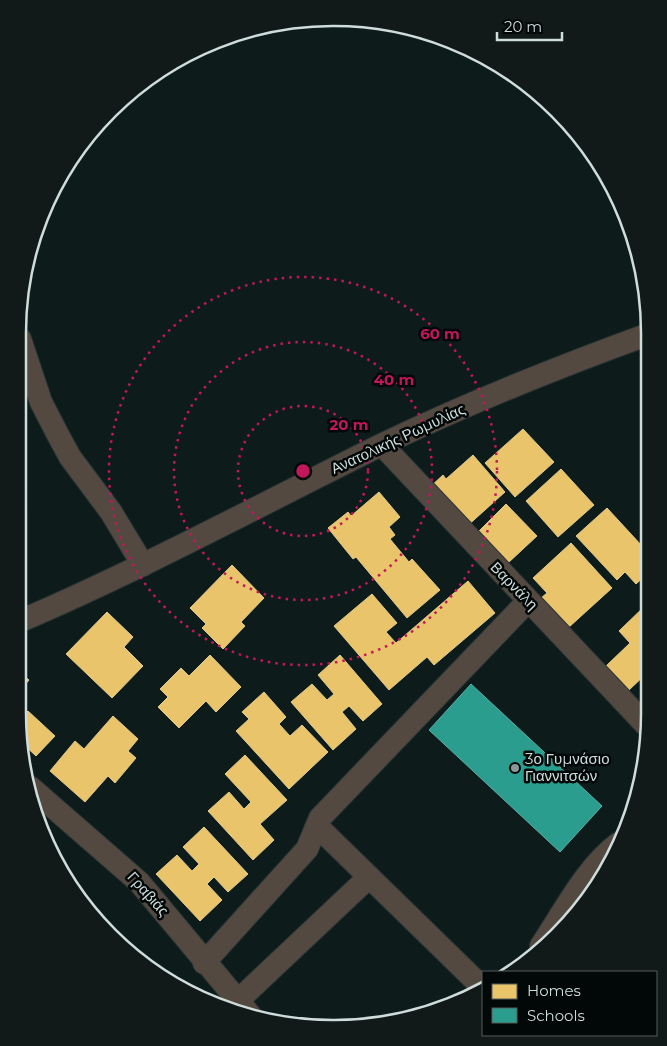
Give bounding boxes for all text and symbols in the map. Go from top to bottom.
scale bar [497,10,562,42]
text: 20 m [504,17,542,36]
text: 60 m [420,324,460,343]
text: 40 m [374,370,414,389]
street label: Ανατολικής Ρωμυλίας [328,399,468,478]
text: 20 m [329,415,369,434]
centre of rings [294,462,312,480]
street label: Βαρνάλη [487,558,542,614]
place label: 3ο Γυμνάσιο Γιαννιτσών [525,749,609,785]
marker: 3ο Γυμνάσιο Γιαννιτσών [509,762,521,774]
street label: Γραβιάς [123,867,173,920]
legend [482,971,657,1036]
text: Homes [527,981,581,1000]
text: Schools [527,1006,585,1025]

